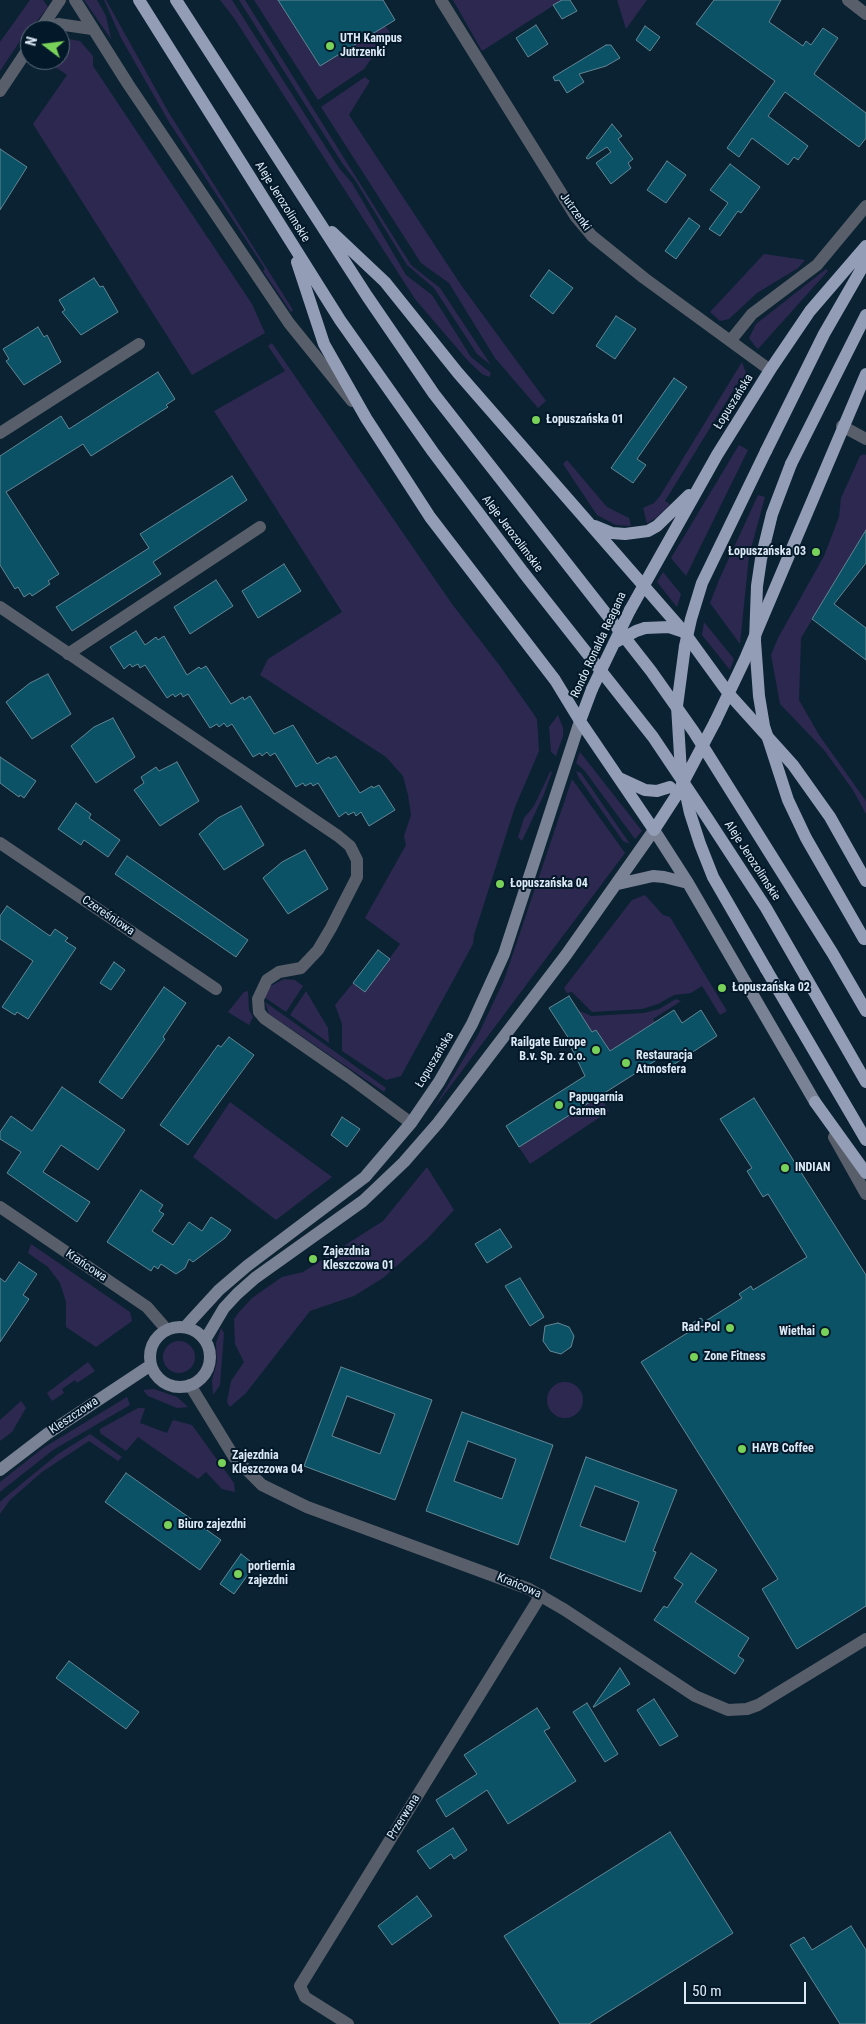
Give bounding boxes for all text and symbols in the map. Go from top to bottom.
north arrow [20,20,70,70]
place label: UTH Kampus Jutrzenki [340,32,402,60]
text: N [23,35,40,48]
marker: UTH Kampus Jutrzenki [324,40,336,52]
street label: Aleje Jerozolimskie [251,159,313,245]
street label: Jutrzenki [556,190,594,234]
street label: Łopuszańska [711,372,757,432]
place label: Łopuszańska 01 [546,413,624,427]
marker: Łopuszańska 01 [530,414,542,426]
street label: Aleje Jerozolimskie [478,493,546,575]
place label: Łopuszańska 03 [728,545,806,559]
marker: Łopuszańska 03 [810,546,822,558]
street label: Rondo Ronalda Reagana [568,590,630,700]
street label: Aleje Jerozolimskie [721,818,783,904]
place label: Łopuszańska 04 [510,877,588,891]
marker: Łopuszańska 04 [494,878,506,890]
street label: Czereśniowa [79,893,137,939]
place label: Łopuszańska 02 [732,981,810,995]
marker: Łopuszańska 02 [716,982,728,994]
street label: Łopuszańska [413,1030,457,1090]
place label: Railgate Europe B.v. Sp. z o.o. [511,1036,586,1064]
marker: Railgate Europe B.v. Sp. z o.o. [590,1044,602,1056]
place label: Restauracja Atmosfera [636,1049,693,1077]
marker: Restauracja Atmosfera [620,1057,632,1069]
place label: Papugarnia Carmen [569,1091,624,1119]
marker: Papugarnia Carmen [553,1099,565,1111]
place label: INDIAN [795,1161,830,1175]
marker: INDIAN [779,1162,791,1174]
place label: Zajezdnia Kleszczowa 01 [323,1245,394,1273]
street label: Krańcowa [63,1247,109,1285]
marker: Zajezdnia Kleszczowa 01 [307,1253,319,1265]
place label: Rad-Pol [682,1321,720,1335]
marker: Rad-Pol [724,1322,736,1334]
place label: Wiethai [779,1325,815,1339]
marker: Wiethai [819,1326,831,1338]
place label: Zone Fitness [704,1350,766,1364]
marker: Zone Fitness [688,1351,700,1363]
street label: Kleszczowa [47,1394,101,1438]
place label: HAYB Coffee [752,1442,814,1456]
marker: HAYB Coffee [736,1443,748,1455]
place label: Zajezdnia Kleszczowa 04 [232,1449,303,1477]
marker: Zajezdnia Kleszczowa 04 [216,1457,228,1469]
place label: Biuro zajezdni [178,1518,246,1532]
marker: Biuro zajezdni [162,1519,174,1531]
place label: portiernia zajezdni [248,1560,295,1588]
marker: portiernia zajezdni [232,1568,244,1580]
street label: Krańcowa [495,1570,543,1602]
street label: Przerwana [385,1792,423,1842]
scale bar [686,1972,808,2004]
text: 50 m [692,1982,722,2000]

